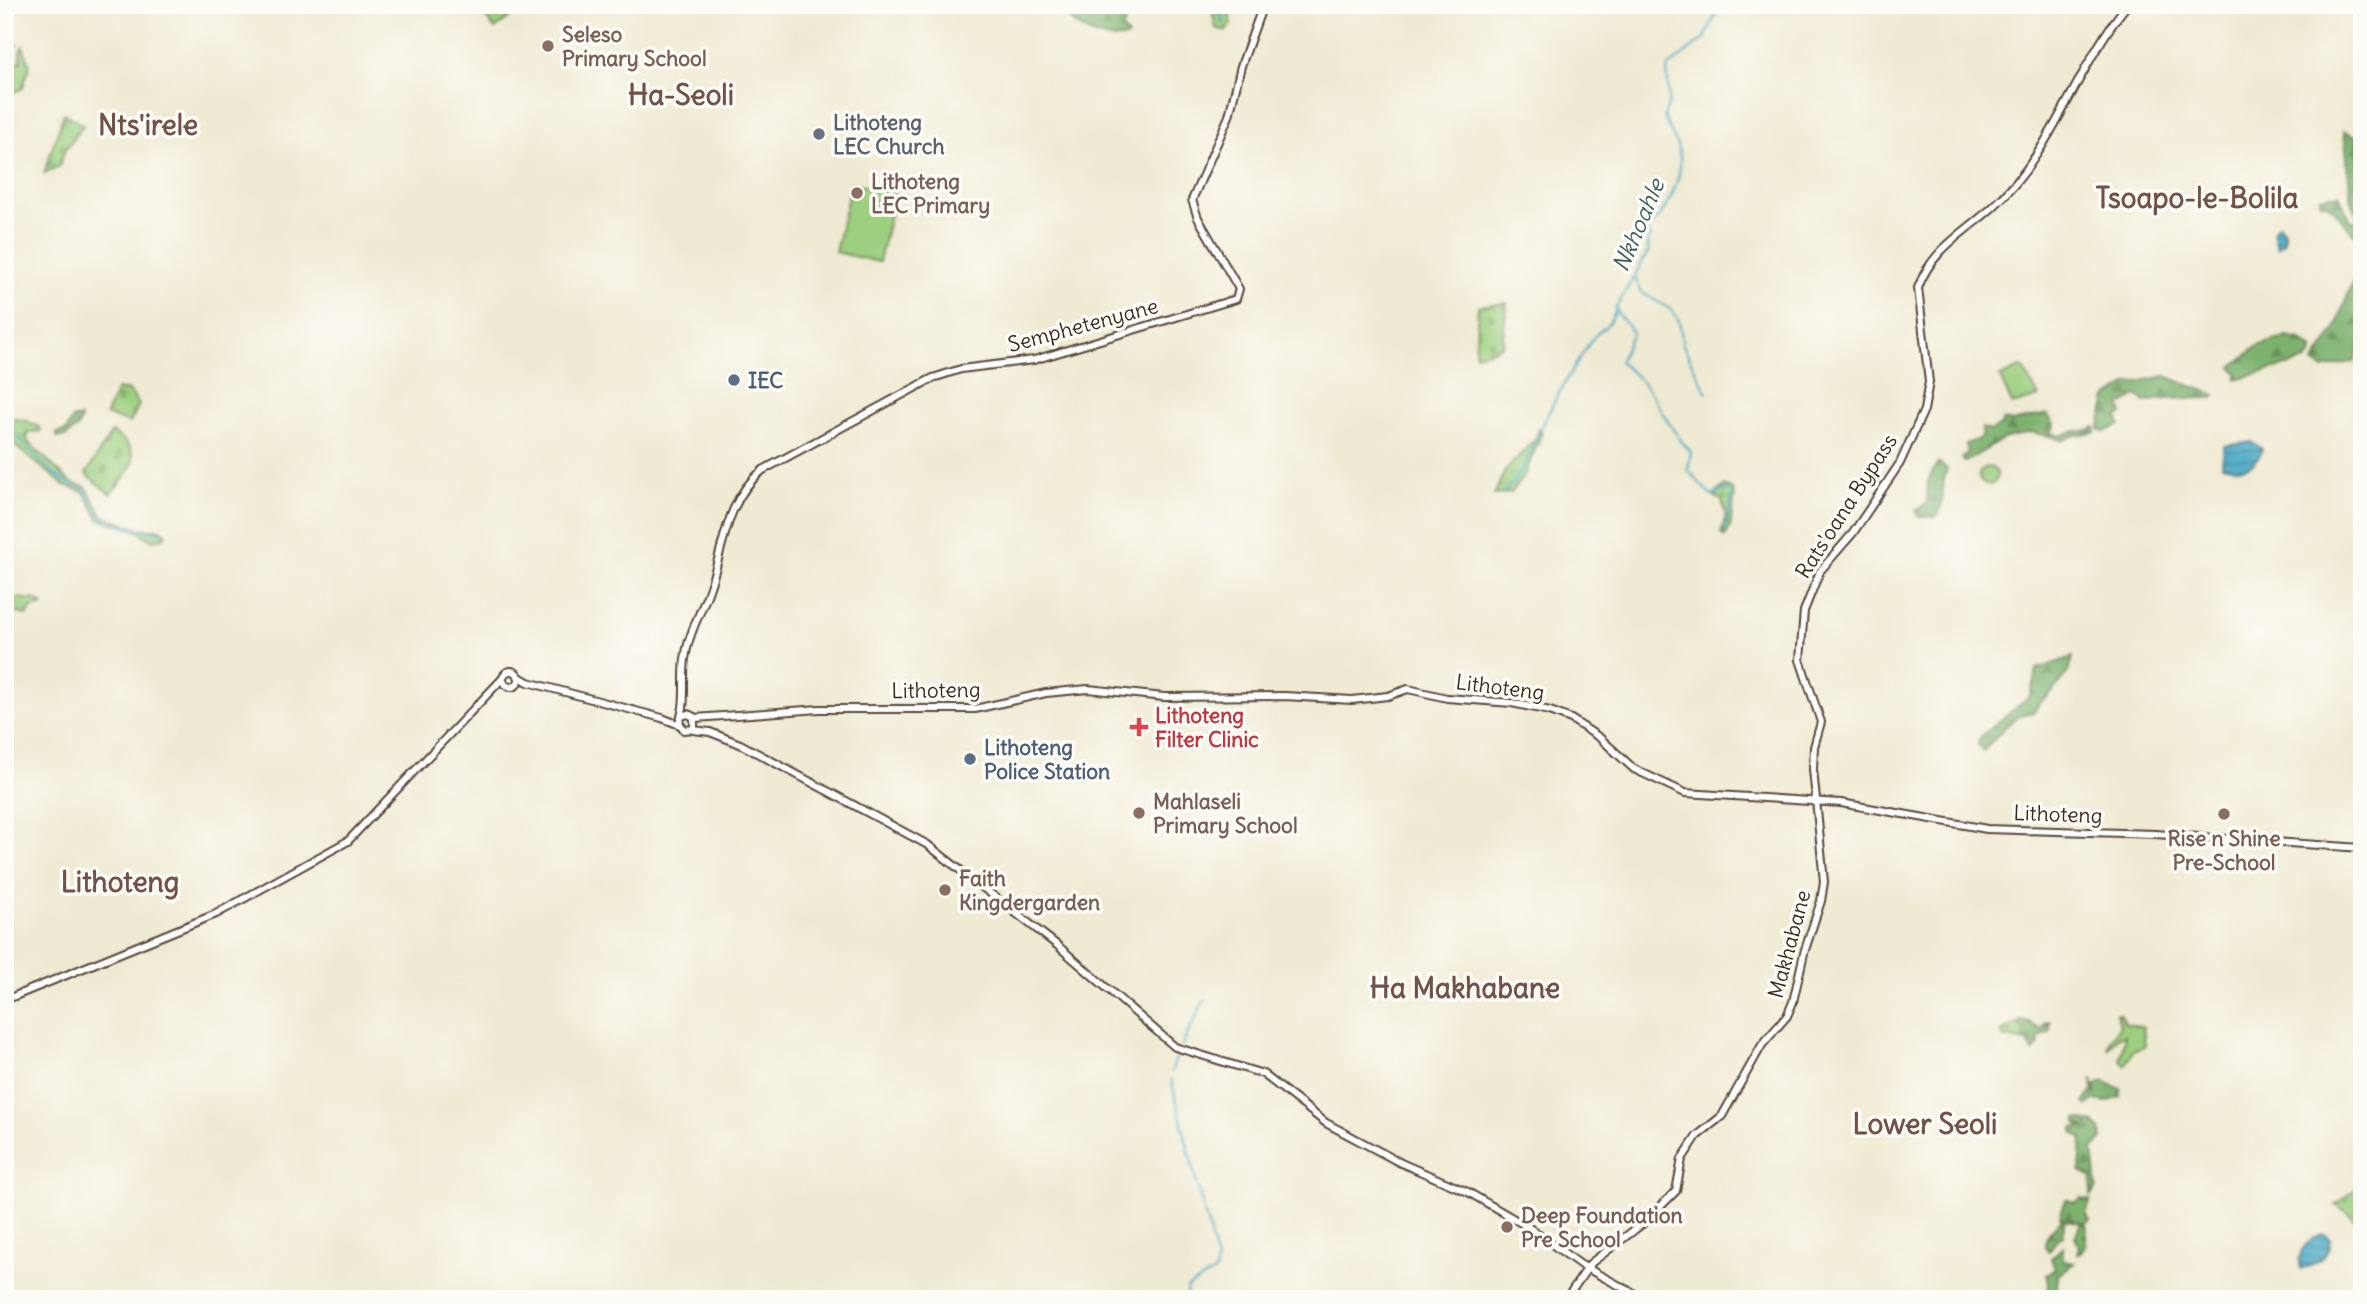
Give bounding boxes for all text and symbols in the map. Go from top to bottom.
place label: Seleso Primary School [562,21,707,72]
marker: Seleso Primary School [540,38,556,54]
district label: Ha-Seoli [628,77,734,113]
district label: Nts'irele [98,107,198,143]
place label: Lithoteng LEC Church [833,109,945,160]
marker: Lithoteng LEC Church [811,126,827,142]
place label: Lithoteng LEC Primary [871,168,990,219]
water label: Nkhoahle [1606,173,1671,276]
district label: Tsoapo-le-Bolila [2096,180,2298,216]
marker: Lithoteng LEC Primary [849,185,865,201]
street label: Semphetenyane [1005,292,1161,358]
place label: IEC [748,367,783,394]
marker: IEC [726,372,742,388]
street label: Rats'oana Bypass [1789,429,1903,583]
street label: Lithoteng [1454,668,1546,706]
street label: Lithoteng [891,676,981,704]
place label: Lithoteng Filter Clinic [1155,702,1259,753]
marker: Lithoteng Filter Clinic [1129,717,1149,737]
place label: Lithoteng Police Station [984,734,1110,785]
marker: Lithoteng Police Station [962,751,978,767]
place label: Mahlaseli Primary School [1153,788,1298,839]
street label: Lithoteng [2013,799,2103,829]
marker: Mahlaseli Primary School [1131,805,1147,821]
marker: Rise n Shine Pre-School [2216,806,2232,822]
place label: Rise n Shine Pre-School [2167,825,2281,876]
district label: Lithoteng [61,864,179,900]
place label: Faith Kingdergarden [959,865,1100,916]
marker: Faith Kingdergarden [937,882,953,898]
street label: Makhabane [1762,887,1816,1001]
district label: Ha Makhabane [1370,970,1560,1006]
district label: Lower Seoli [1853,1106,1997,1142]
place label: Deep Foundation Pre School [1521,1202,1683,1253]
marker: Deep Foundation Pre School [1499,1219,1515,1235]

